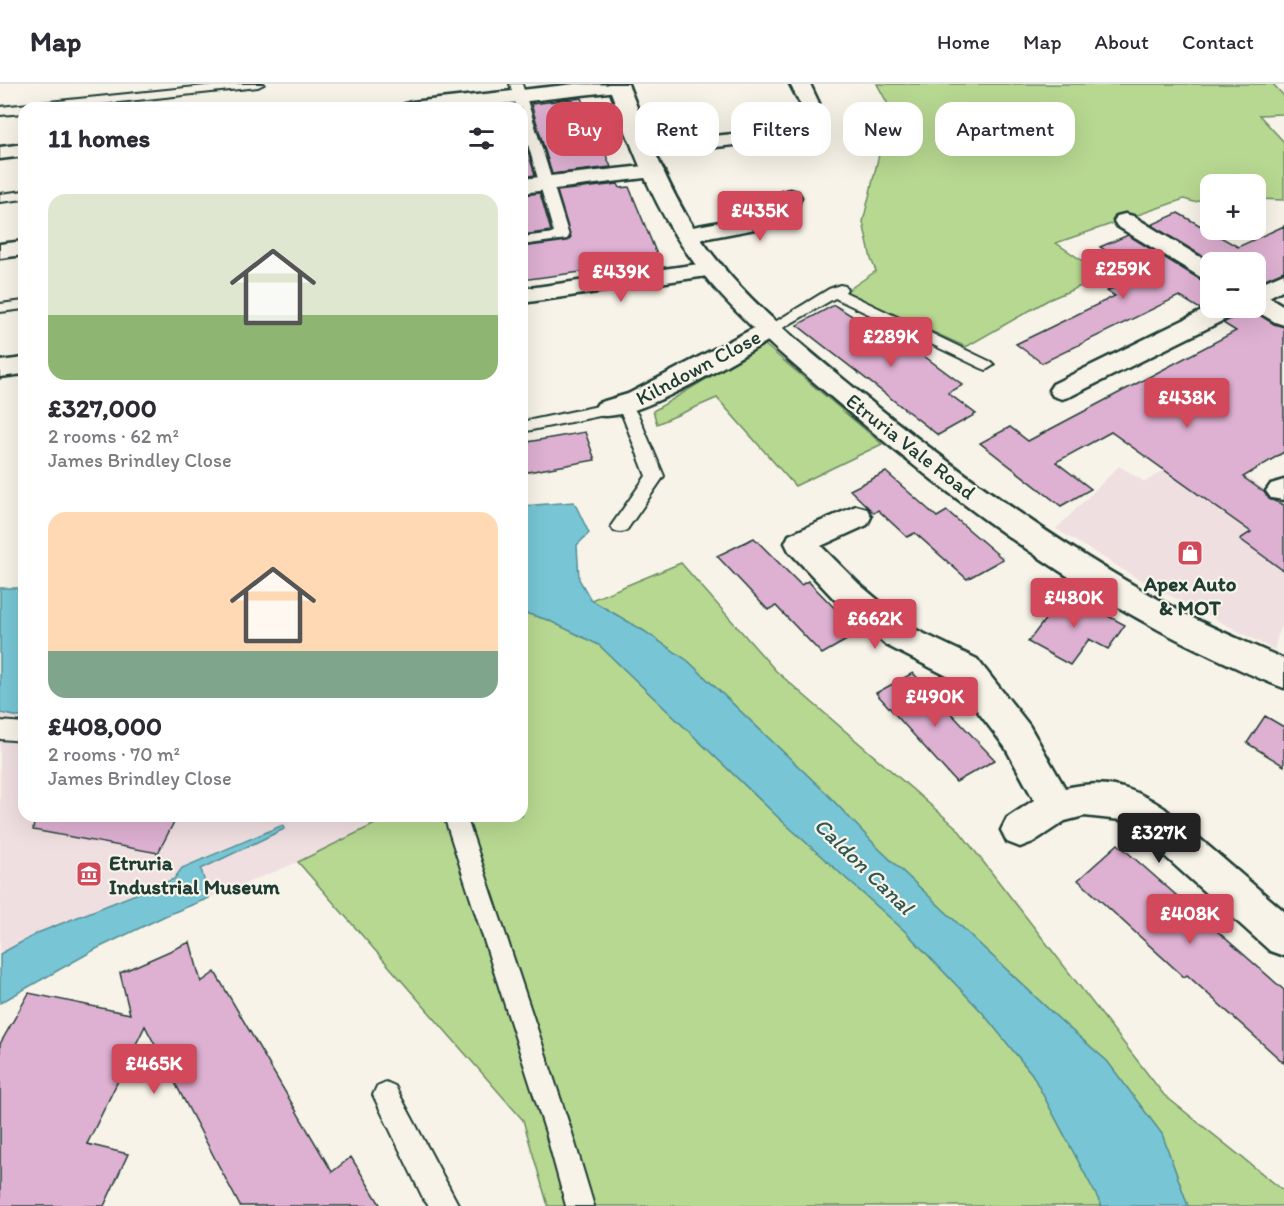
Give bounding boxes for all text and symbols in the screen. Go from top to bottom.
text: Map [30,24,81,58]
text: Home [937,29,990,54]
text: Map [1023,29,1062,54]
text: About [1095,29,1149,54]
text: Contact [1182,29,1254,54]
chip: Buy [546,102,623,156]
chip: Rent [635,102,719,156]
chip: Filters [731,102,831,156]
chip: New [843,102,923,156]
chip: Apartment [935,102,1075,156]
text: 11 homes [48,122,150,154]
icon: filters [465,122,498,155]
map controls [1200,174,1266,318]
button: + [1200,174,1266,240]
pin: £435K [718,191,802,242]
text: £435K [732,198,788,222]
icon: home [219,233,327,341]
pin: £259K [1081,249,1165,300]
pin: £439K [579,252,663,303]
button: − [1200,252,1266,318]
text: £259K [1096,256,1150,280]
text: £439K [593,259,649,283]
pin: £289K [849,317,933,368]
street label: Kilndown Close [631,324,765,410]
text: £289K [863,324,919,348]
pin: £438K [1145,378,1229,429]
text: £438K [1158,385,1216,409]
street label: Etruria Vale Road [841,388,981,504]
text: £327,000 [48,392,157,424]
text: 2 rooms · 62 m² [48,424,179,448]
text: James Brindley Close [48,448,232,472]
shop icon: Apex Auto & MOT [1175,538,1205,568]
icon: home [219,551,327,659]
place label: Apex Auto & MOT [1143,571,1237,620]
pin: £480K [1032,578,1116,629]
text: £480K [1045,585,1103,609]
pin: £662K [833,599,917,650]
text: £662K [847,606,903,630]
pin: £490K [893,677,977,728]
text: £490K [906,684,964,708]
text: £408,000 [48,710,162,742]
text: 2 rooms · 70 m² [48,742,180,766]
text: James Brindley Close [48,766,232,790]
water label: Caldon Canal [809,812,921,921]
pin: £327K [1117,813,1201,864]
text: £327K [1132,820,1186,844]
place label: Etruria Industrial Museum [109,850,281,899]
museum icon: Etruria Industrial Museum [74,859,104,889]
pin: £408K [1148,894,1232,945]
text: £408K [1161,901,1219,925]
pin: £465K [112,1044,196,1095]
text: £465K [126,1051,182,1075]

